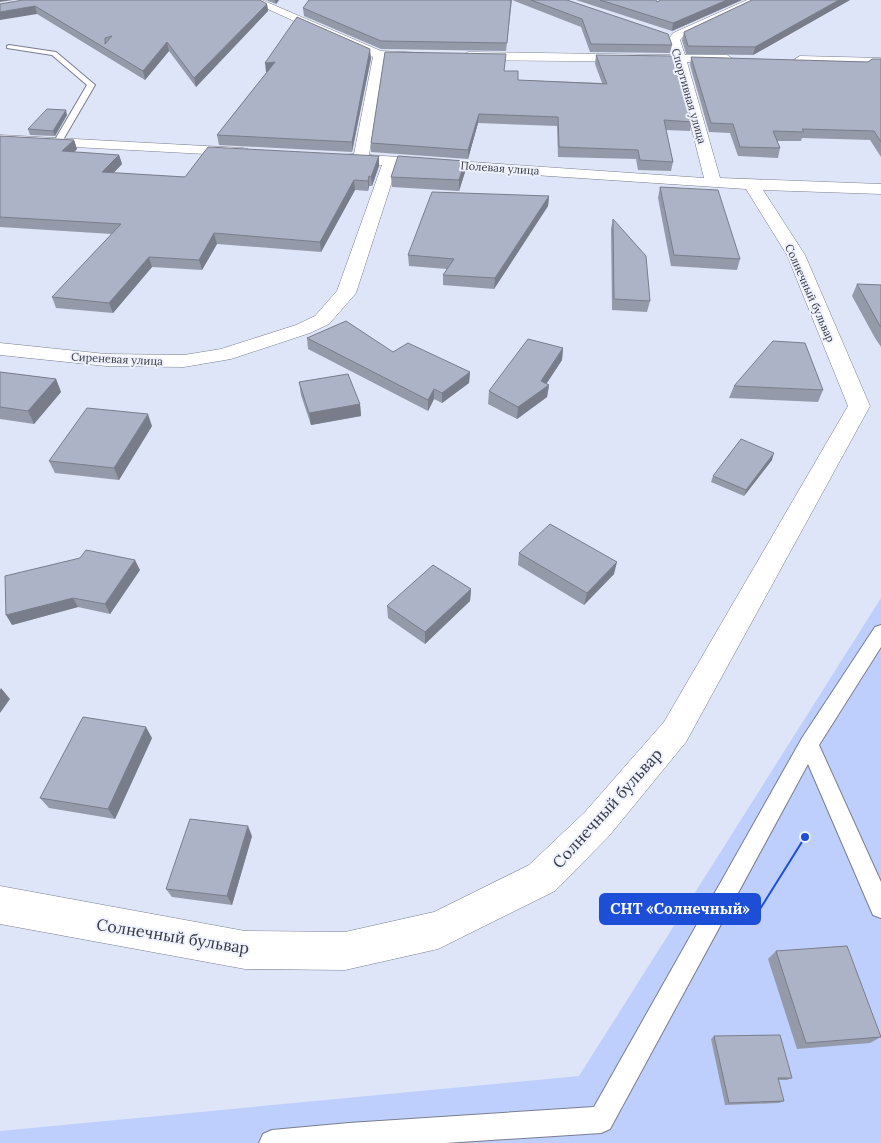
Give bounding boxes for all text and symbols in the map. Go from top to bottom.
street label: Спортивная улица [669,47,709,146]
street label: Полевая улица [460,158,540,178]
street label: Солнечный бульвар [782,242,838,345]
street label: Сиреневая улица [71,350,164,368]
street label: Солнечный бульвар [548,744,666,872]
callout: СНТ «Солнечный» [600,894,760,924]
text: СНТ «Солнечный» [610,899,750,918]
street label: Солнечный бульвар [95,914,251,958]

